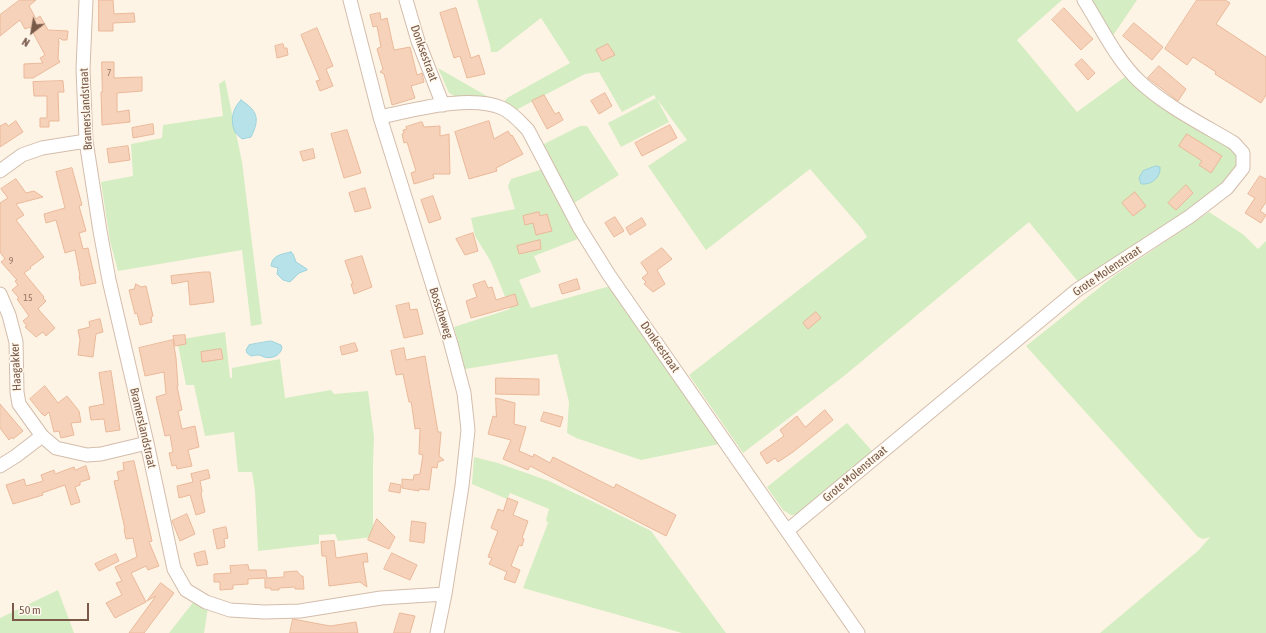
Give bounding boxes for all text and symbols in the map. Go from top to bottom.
north arrow [12,12,52,52]
street label: Donksestraat [407,23,441,83]
text: N [20,35,32,49]
house number: 7 [107,67,111,79]
street label: Bramerslandstraat [77,68,95,150]
street label: Grote Molenstraat [1070,243,1144,299]
house number: 9 [9,255,13,267]
street label: Bosscheweg [426,286,456,340]
house number: 15 [23,292,33,304]
street label: Donksestraat [637,319,683,375]
street label: Haagakker [8,343,24,391]
street label: Bramerslandstraat [127,386,159,470]
street label: Grote Molenstraat [820,443,890,505]
scale bar [14,595,91,621]
text: 50 m [19,603,41,617]

